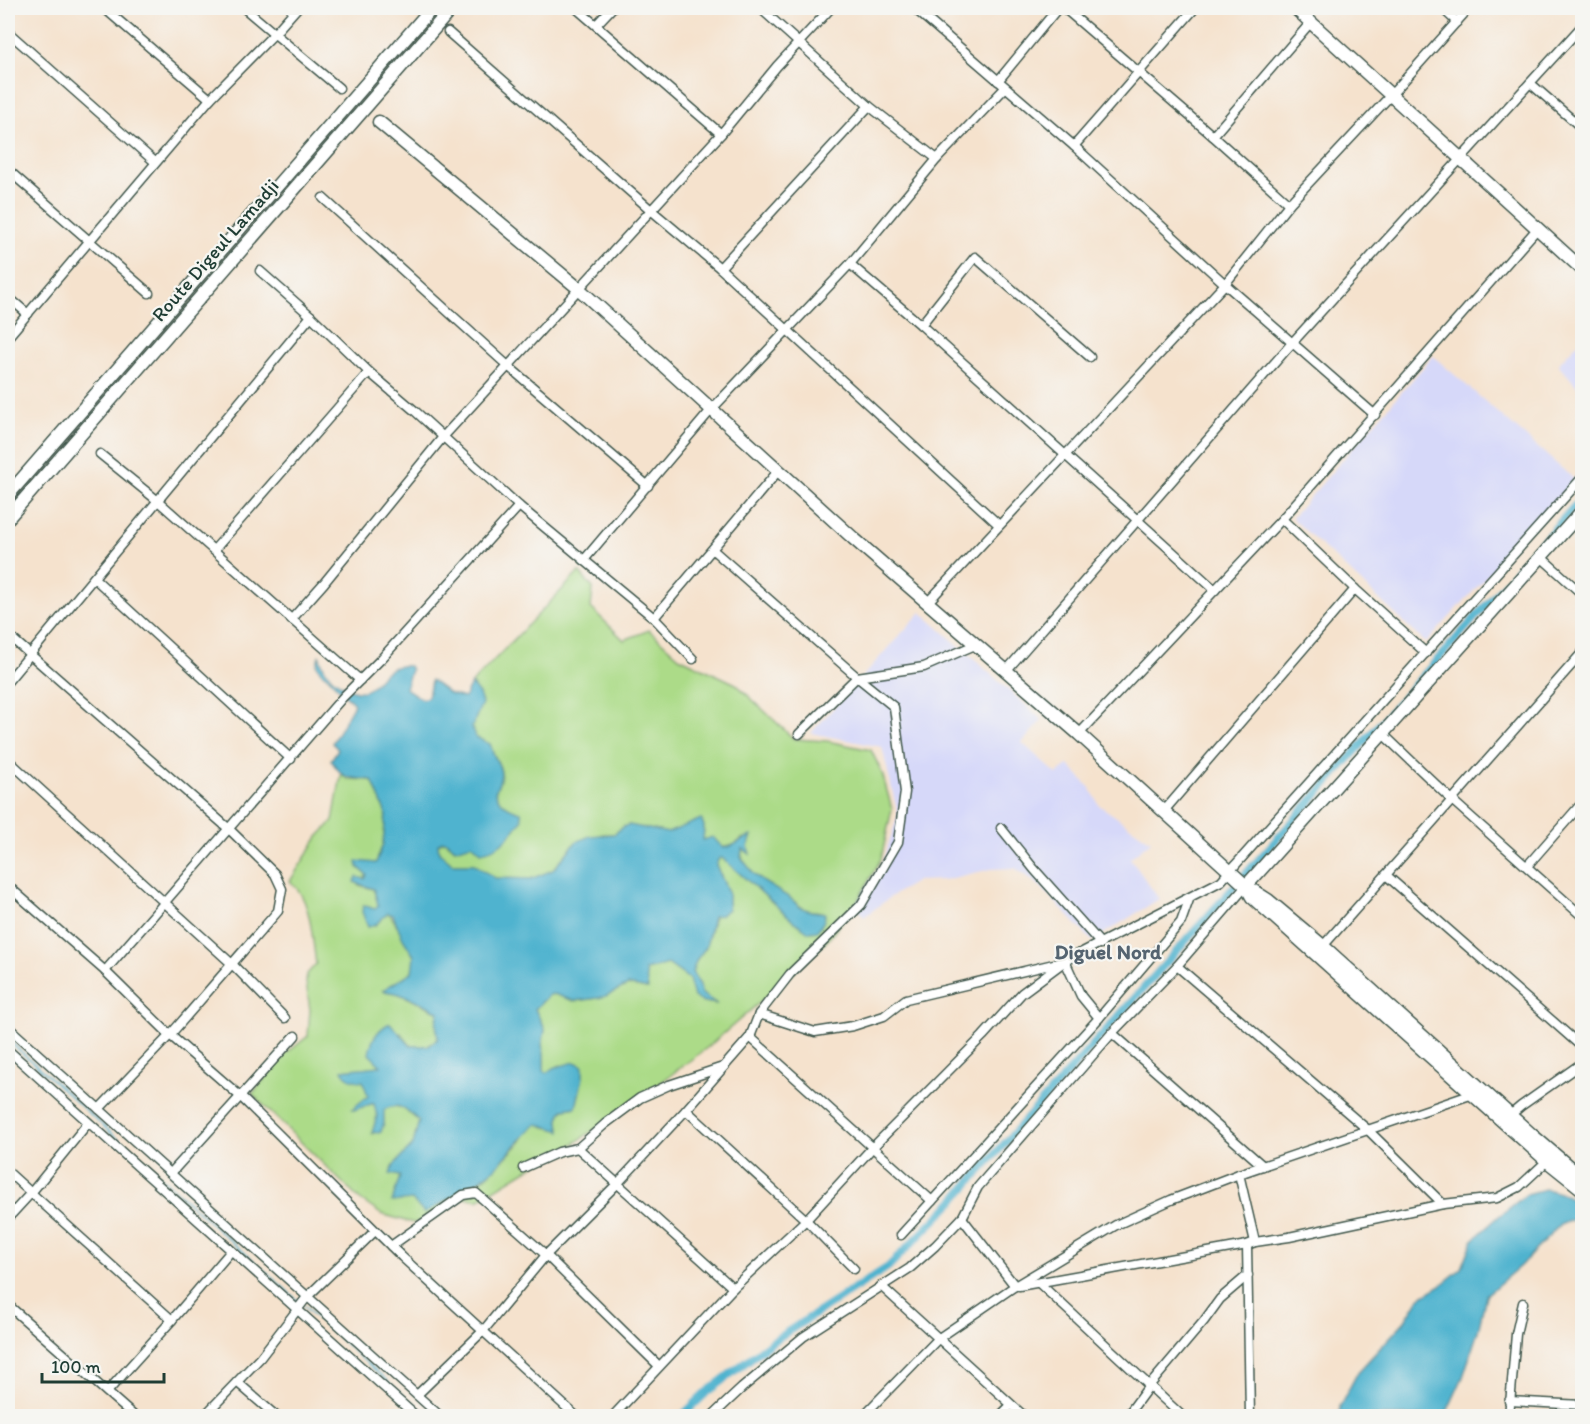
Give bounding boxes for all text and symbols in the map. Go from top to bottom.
street label: Route Digeul Lamadji [146,174,284,326]
district label: Diguel Nord [1054,939,1162,965]
scale bar [42,1346,164,1384]
text: 100 m [51,1356,101,1378]

